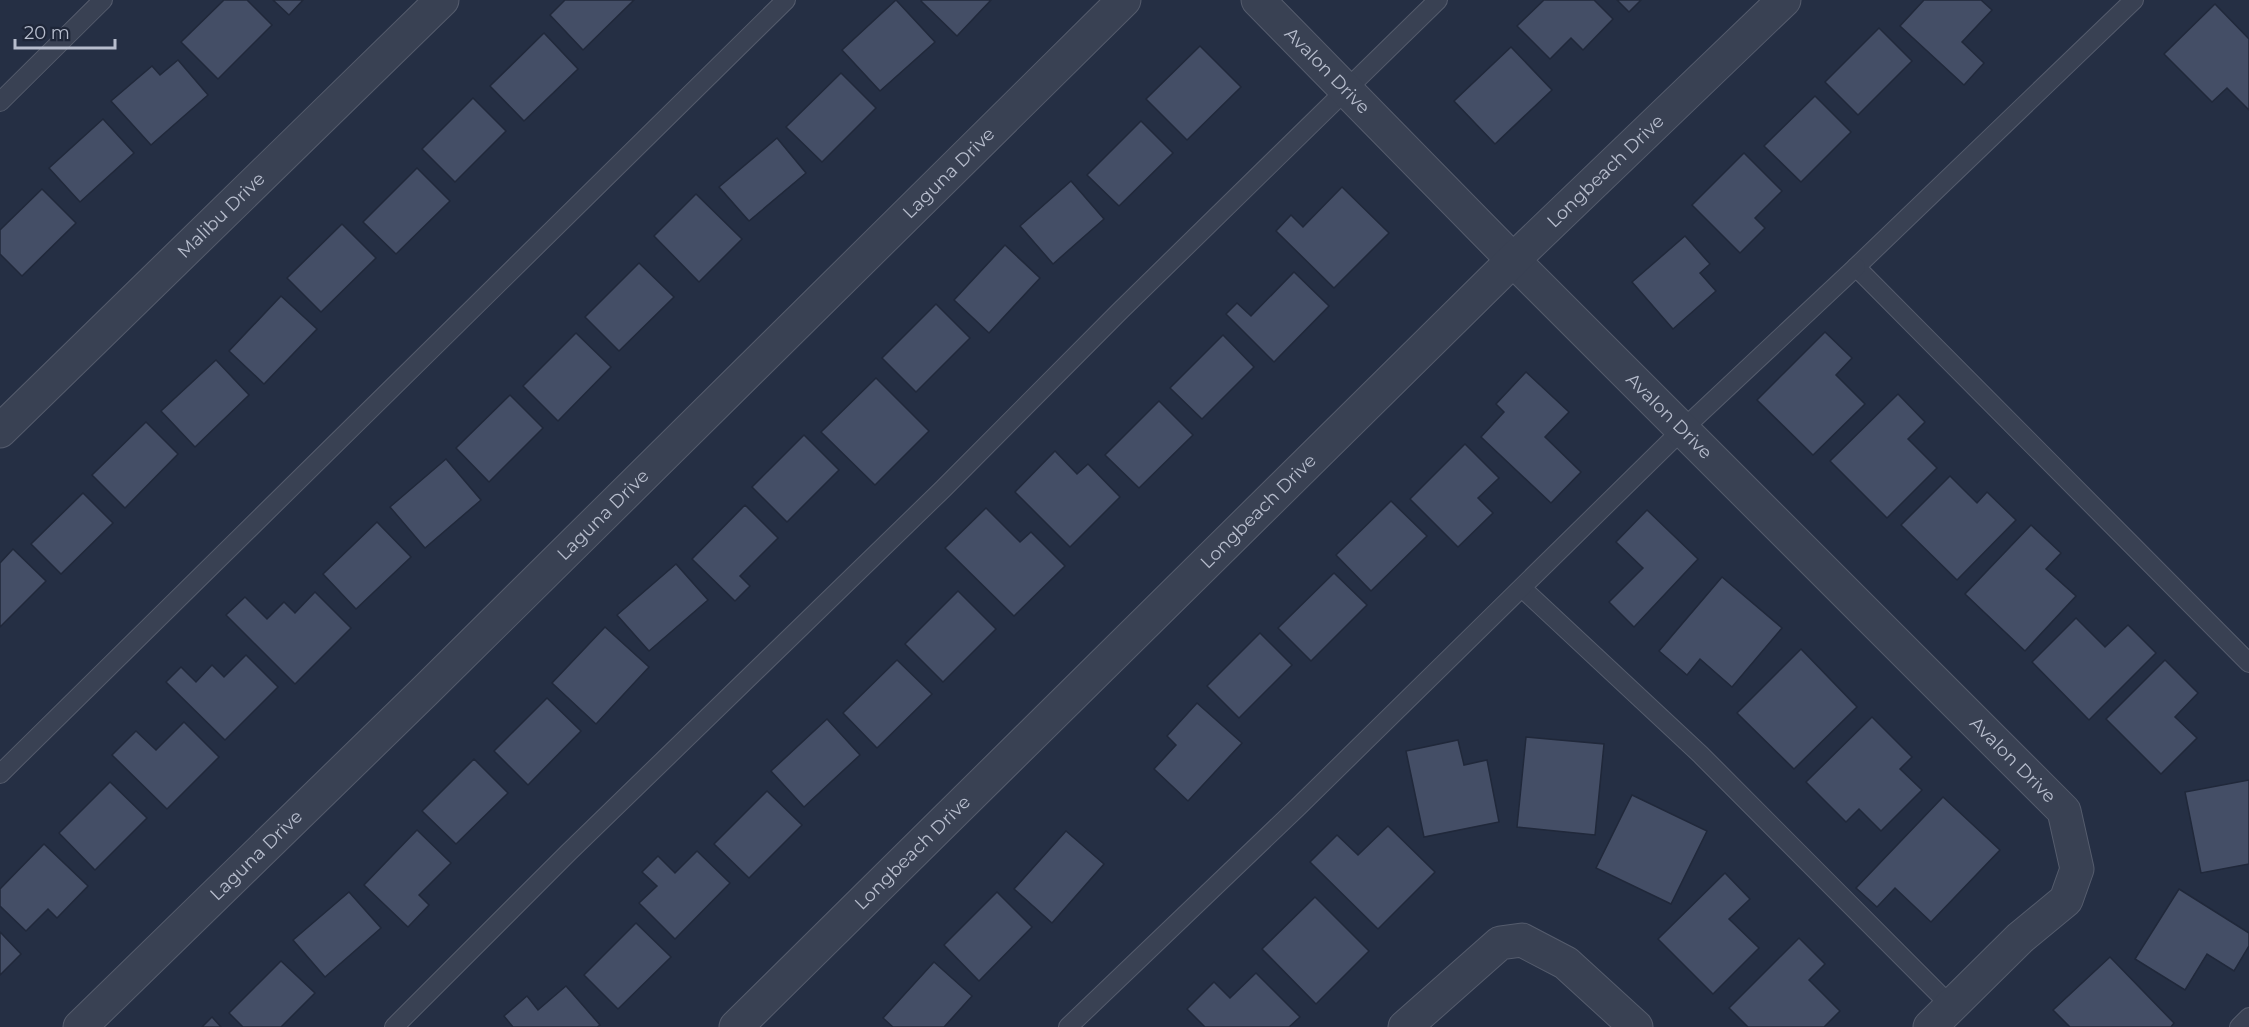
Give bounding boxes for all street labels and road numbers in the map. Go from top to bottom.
street label: Avalon Drive [1280,23,1375,119]
street label: Longbeach Drive [1542,110,1669,232]
street label: Laguna Drive [898,123,999,223]
street label: Malibu Drive [173,168,270,263]
street label: Avalon Drive [1622,369,1717,464]
street label: Longbeach Drive [1196,449,1321,573]
street label: Laguna Drive [553,465,654,565]
street label: Avalon Drive [1965,712,2061,808]
street label: Longbeach Drive [850,791,975,915]
street label: Laguna Drive [205,805,307,905]

